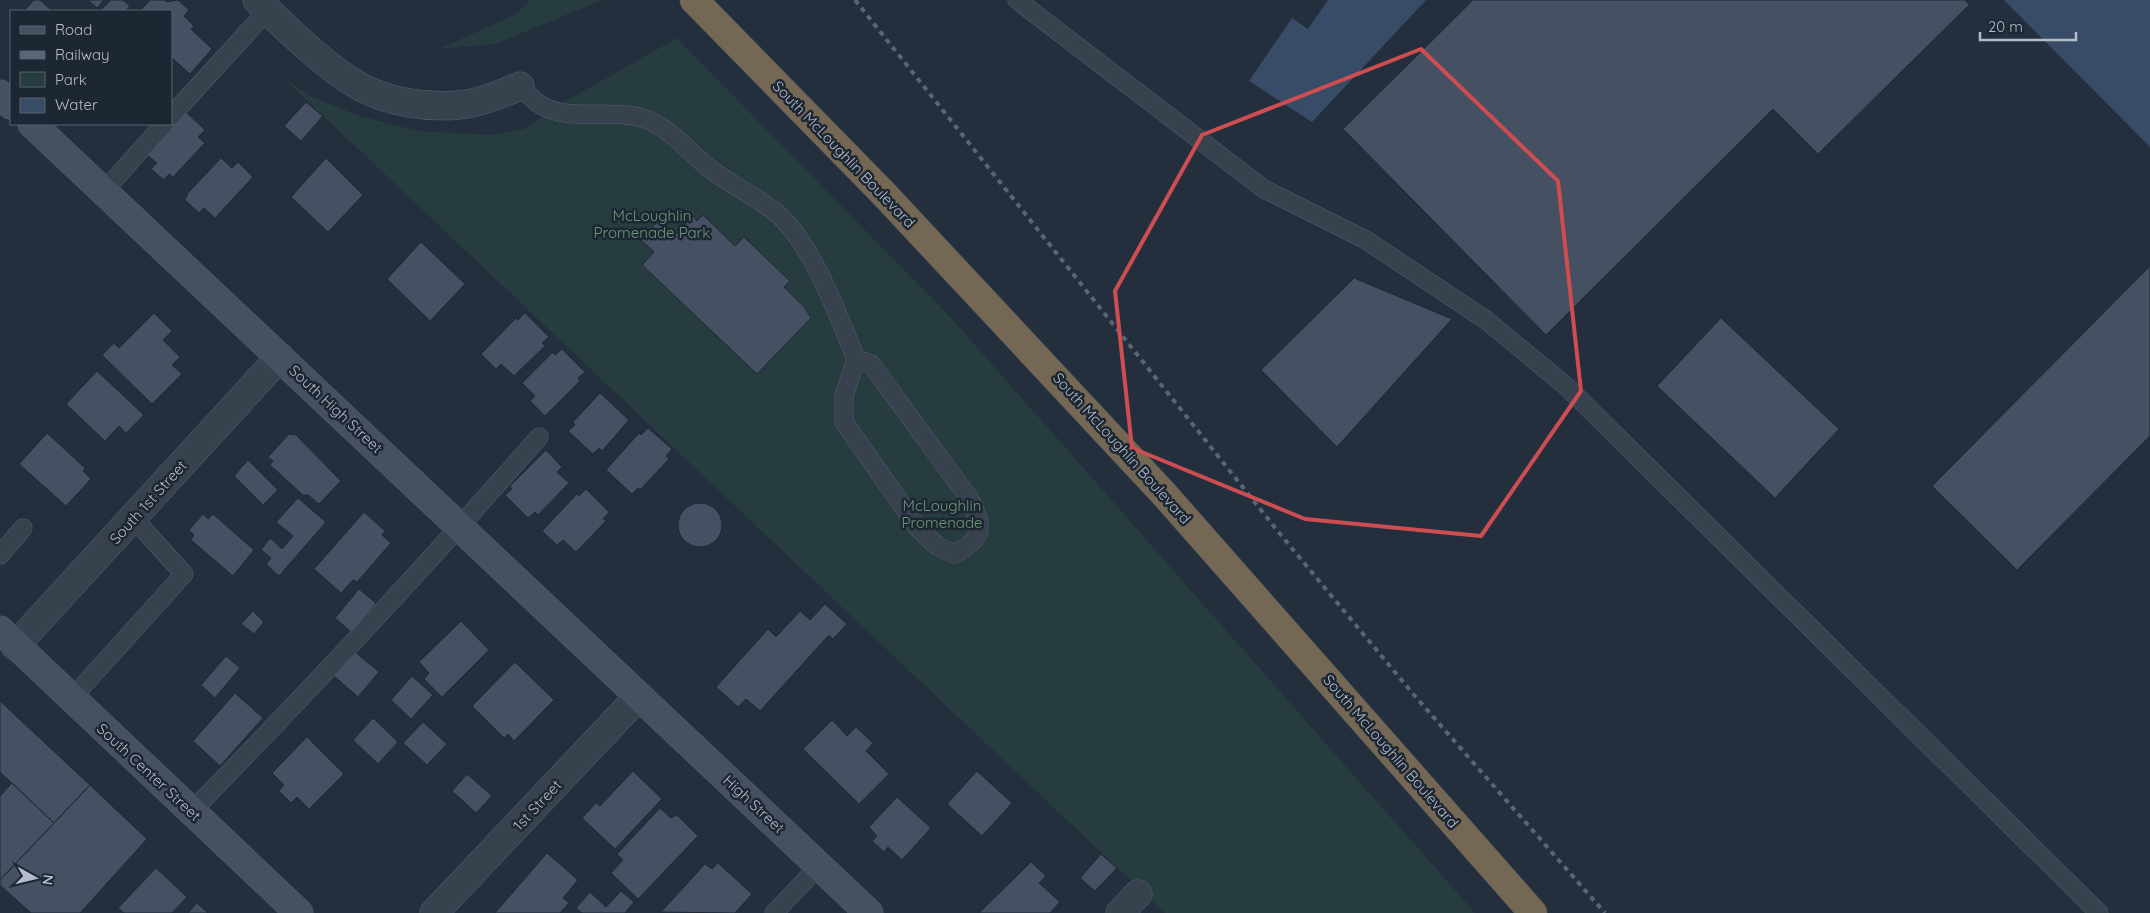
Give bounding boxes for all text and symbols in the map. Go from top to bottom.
legend [10,10,172,125]
scale bar [1980,10,2076,42]
text: 20 m [1988,17,2023,36]
text: Road [55,20,92,39]
text: Railway [55,45,110,64]
text: Park [55,70,87,89]
street label: South McLoughlin Boulevard [769,76,919,232]
text: Water [55,95,98,114]
park label: McLoughlin Promenade Park [594,206,710,242]
street label: South High Street [285,361,387,457]
street label: South McLoughlin Boulevard [1049,368,1195,528]
street label: South 1st Street [105,456,191,548]
park label: McLoughlin Promenade [902,496,982,532]
street label: South McLoughlin Boulevard [1319,670,1463,832]
street label: South Center Street [93,719,205,825]
street label: High Street [719,771,789,837]
street label: 1st Street [509,776,565,834]
north arrow [10,853,60,903]
text: N [38,873,58,886]

